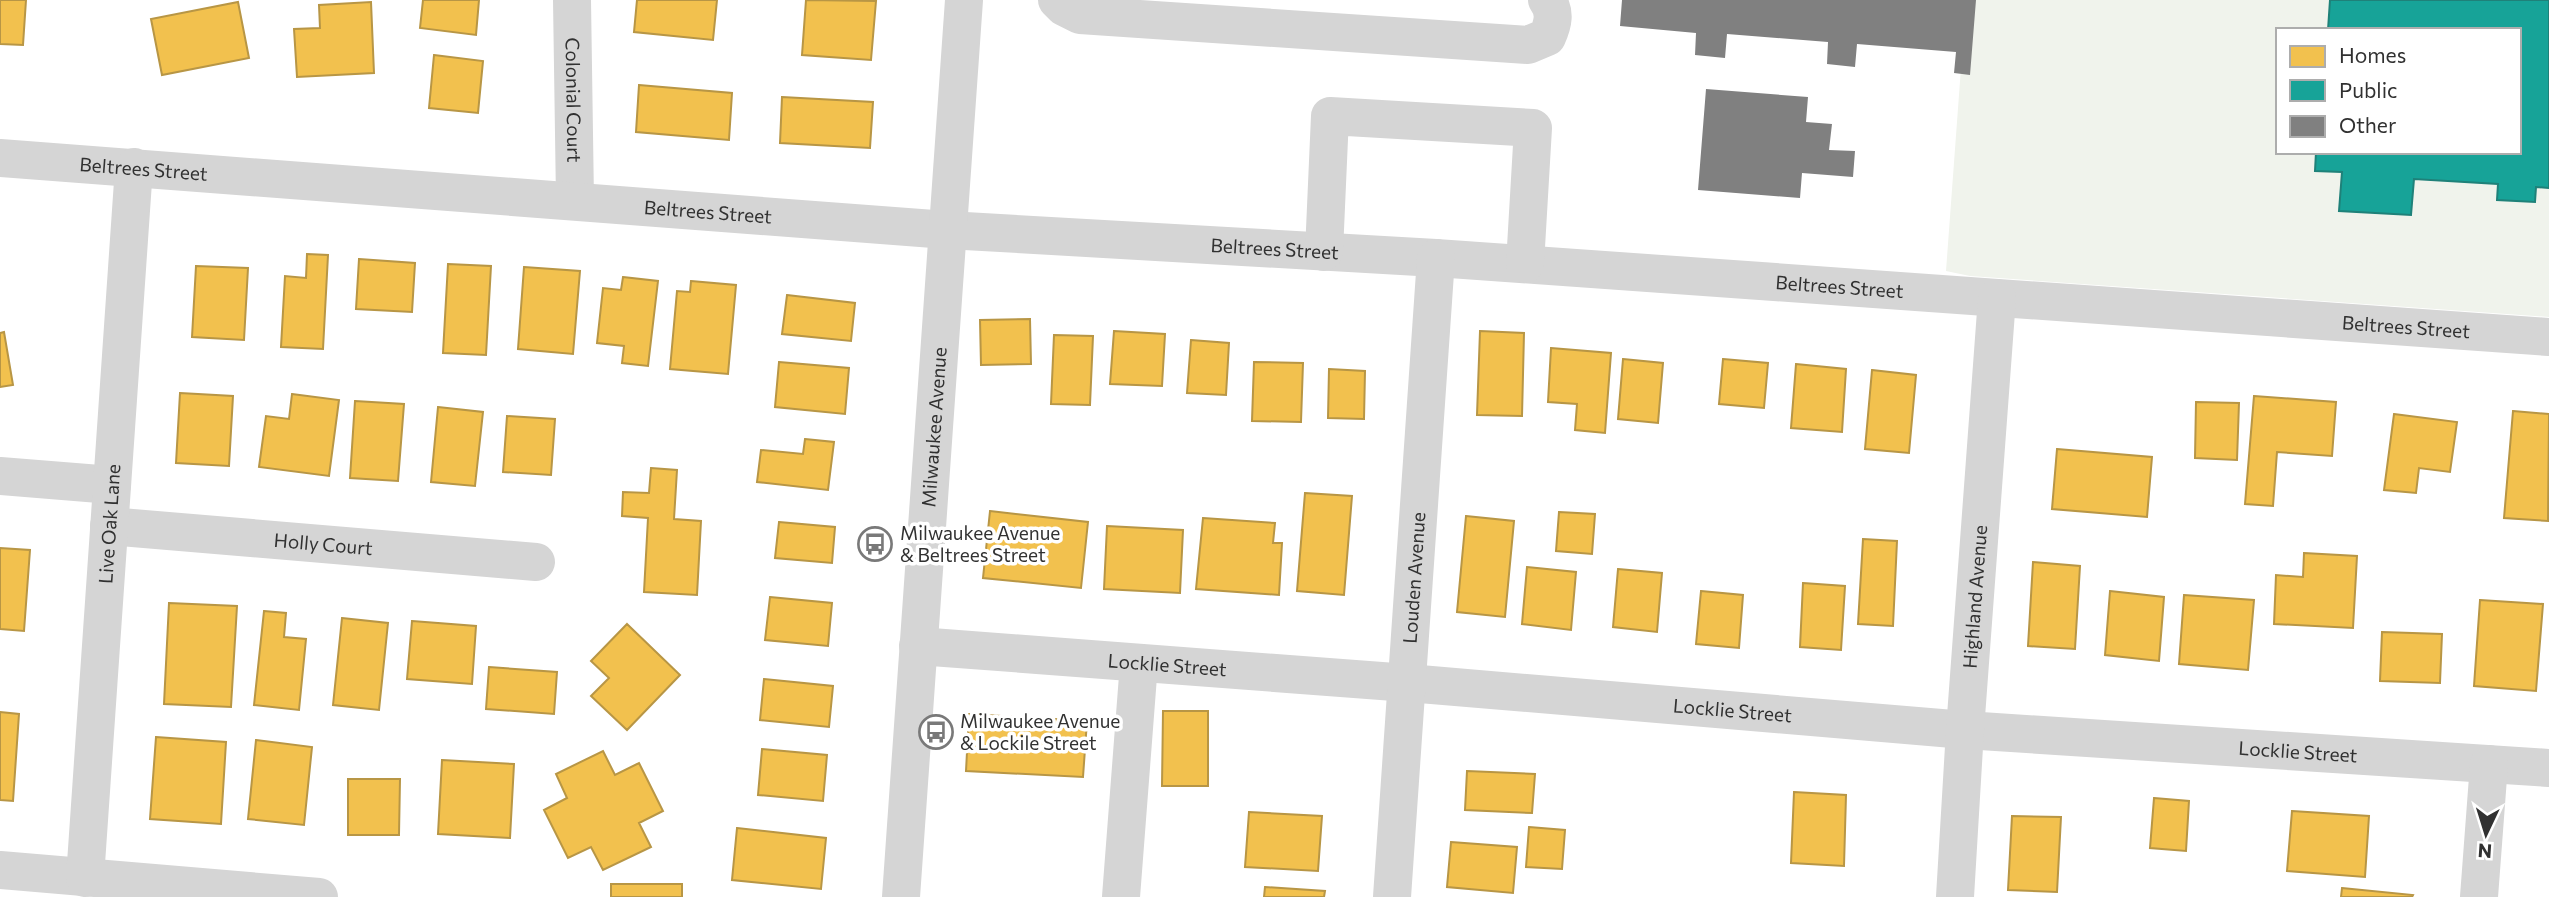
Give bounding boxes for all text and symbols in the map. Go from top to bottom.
legend [2276,28,2521,154]
street label: Colonial Court [562,37,586,163]
text: Homes [2339,42,2406,67]
text: Public [2339,77,2397,102]
text: Other [2339,112,2396,137]
street label: Beltrees Street [79,152,209,185]
street label: Beltrees Street [643,195,773,228]
street label: Beltrees Street [1210,233,1340,263]
street label: Beltrees Street [1775,270,1904,302]
street label: Beltrees Street [2341,310,2471,342]
street label: Milwaukee Avenue [916,346,951,508]
street label: Live Oak Lane [93,463,125,584]
street label: Louden Avenue [1397,511,1429,644]
place label: Milwaukee Avenue & Beltrees Street [900,521,1060,566]
street label: Highland Avenue [1958,524,1991,669]
bus stop icon: Milwaukee Avenue & Beltrees Street [856,525,894,563]
street label: Holly Court [273,528,374,559]
street label: Locklie Street [1107,648,1228,680]
street label: Locklie Street [1672,693,1793,726]
place label: Milwaukee Avenue & Lockile Street [960,709,1120,754]
bus stop icon: Milwaukee Avenue & Lockile Street [917,713,955,751]
street label: Locklie Street [2238,736,2358,767]
north arrow [2451,799,2521,869]
text: N [2477,839,2493,863]

